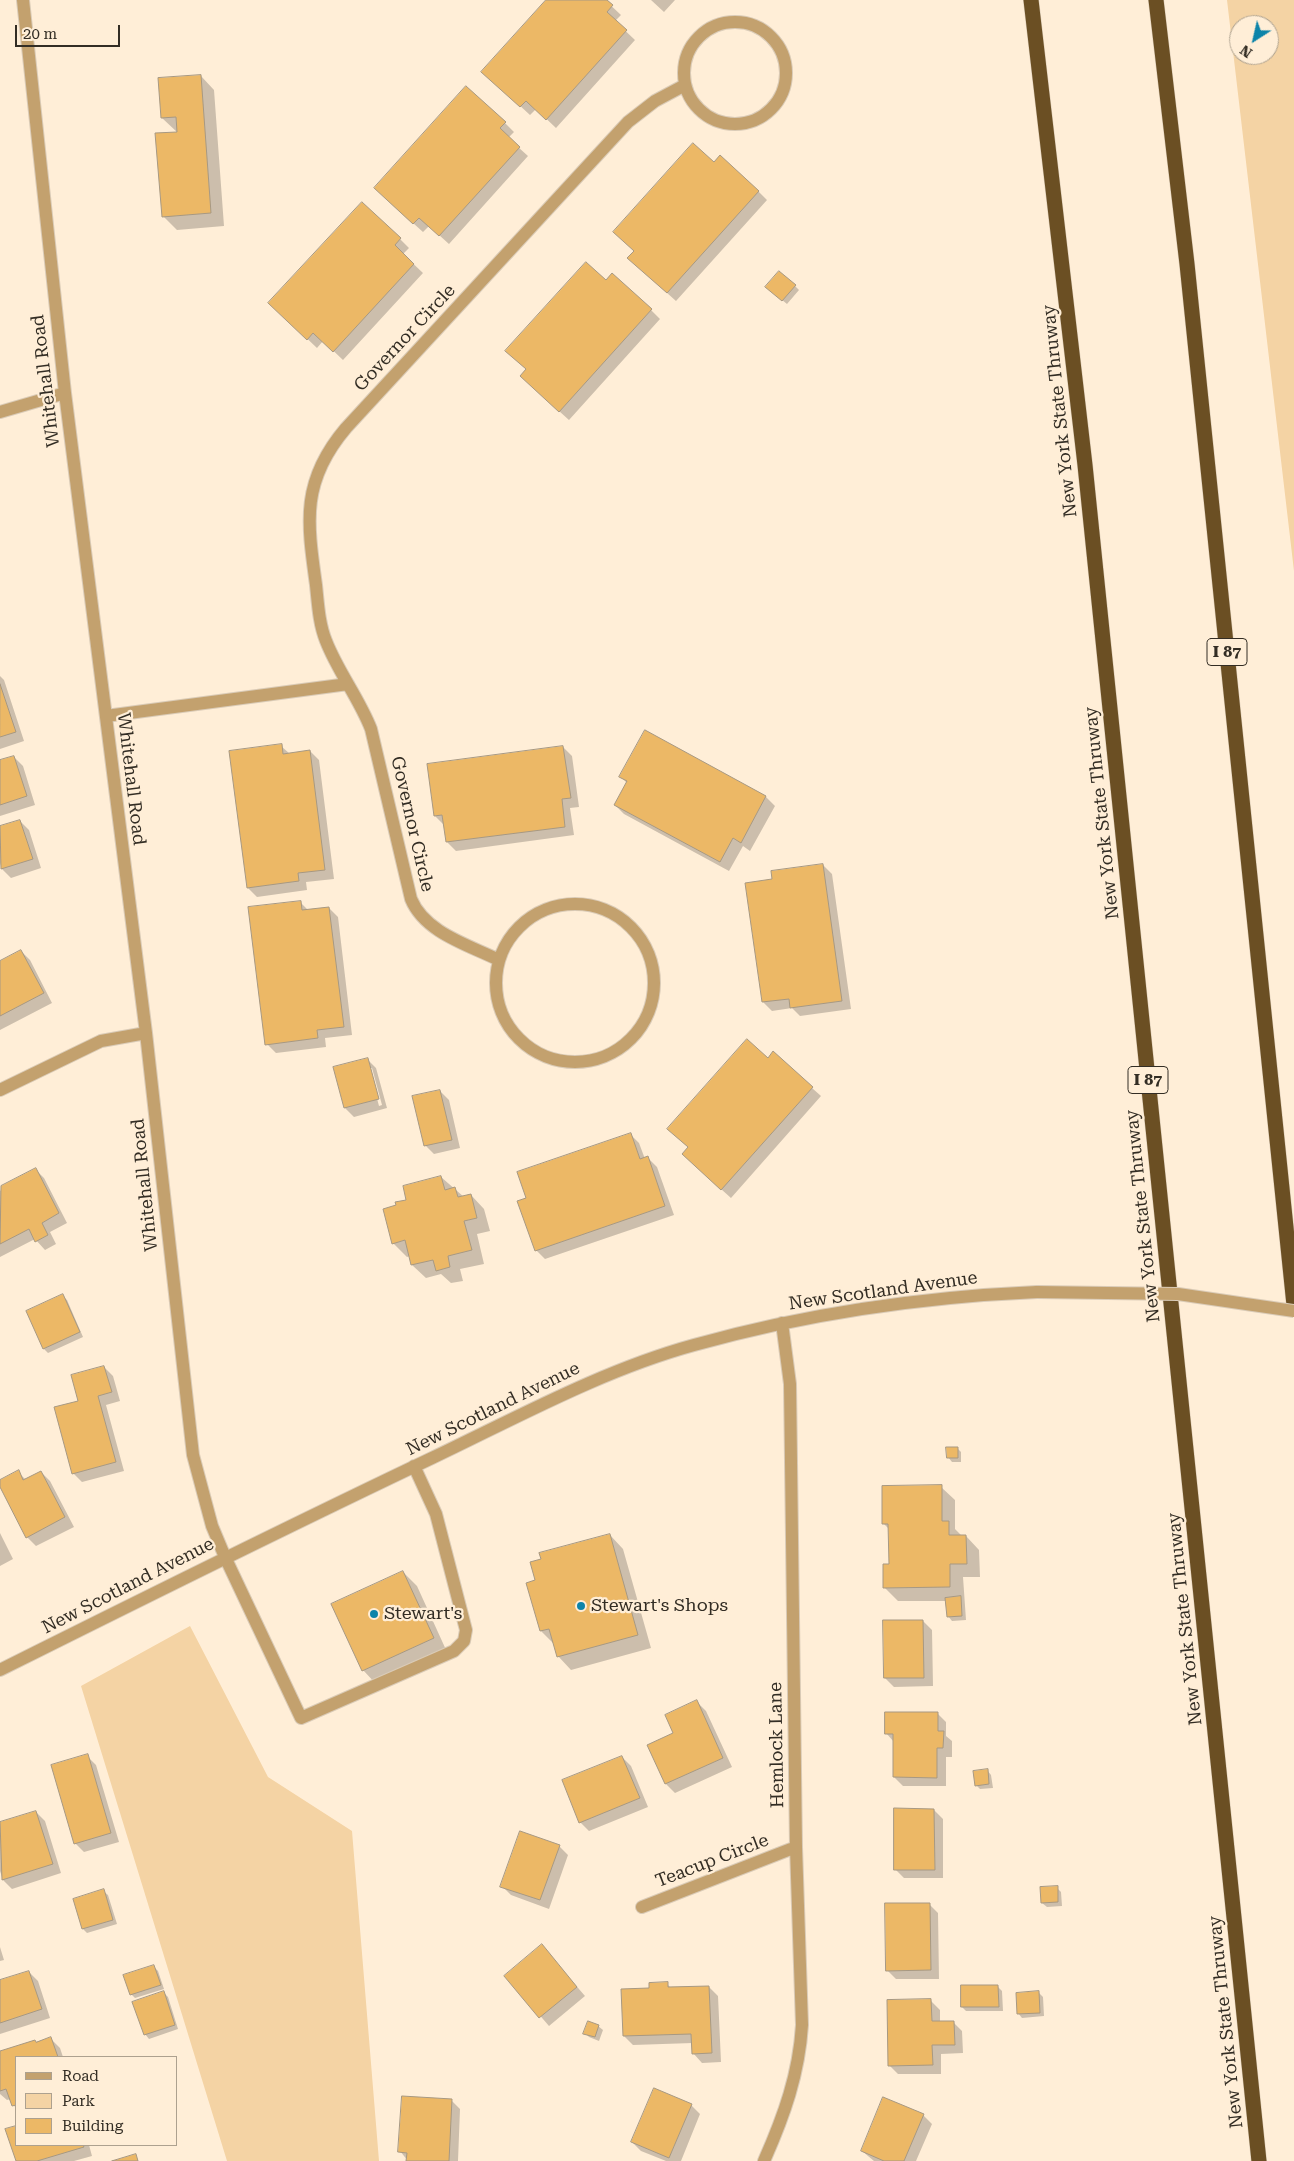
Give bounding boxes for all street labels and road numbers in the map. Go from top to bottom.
street label: Governor Circle [350,280,460,396]
street label: New York State Thruway [1038,304,1082,518]
street label: Whitehall Road [27,313,65,449]
road number: I 87 [1207,638,1247,666]
street label: New York State Thruway [1080,706,1124,920]
street label: Whitehall Road [112,711,150,847]
street label: Governor Circle [386,754,438,894]
road number: I 87 [1128,1066,1168,1094]
street label: New York State Thruway [1121,1109,1165,1323]
street label: Whitehall Road [127,1118,163,1252]
street label: New Scotland Avenue [787,1267,979,1315]
street label: New Scotland Avenue [403,1358,583,1460]
street label: New York State Thruway [1163,1512,1207,1726]
street label: New Scotland Avenue [38,1533,218,1639]
street label: Hemlock Lane [765,1682,789,1808]
street label: Teacup Circle [652,1830,772,1892]
street label: New York State Thruway [1204,1915,1248,2129]

